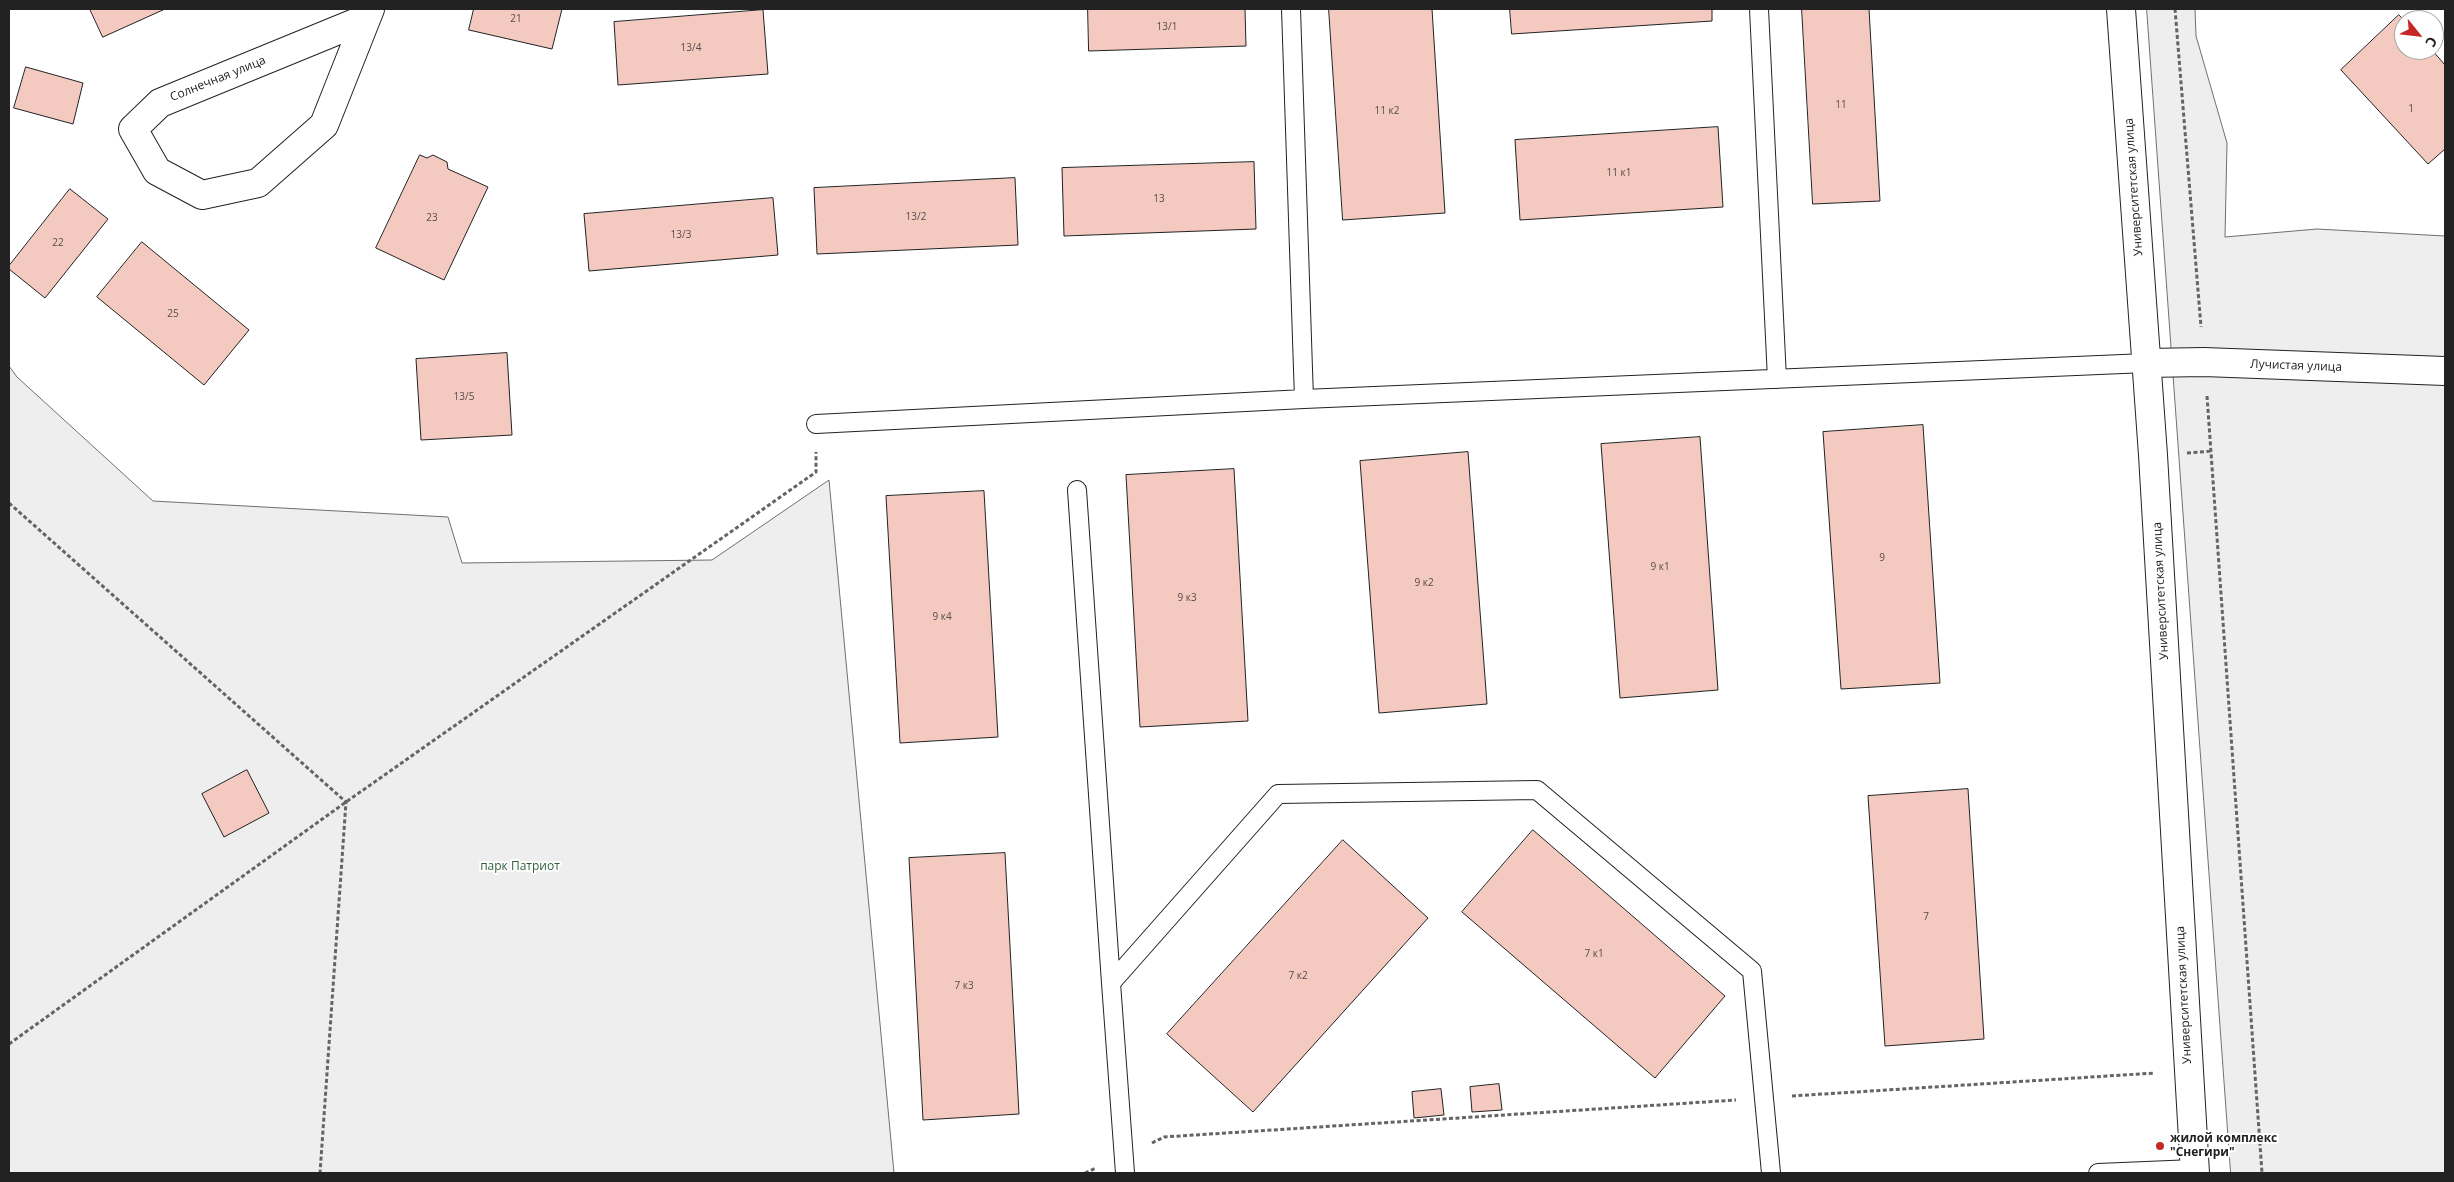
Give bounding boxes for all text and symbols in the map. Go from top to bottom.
north arrow [2394,10,2444,60]
house number: 21 [510,13,522,25]
house number: 13/1 [1157,21,1177,33]
text: С [2421,34,2442,51]
house number: 13/4 [681,42,701,54]
street label: Солнечная улица [168,53,268,105]
house number: 11 [1835,99,1847,111]
house number: 1 [2408,103,2414,115]
house number: 11 к2 [1375,105,1399,117]
street label: Университетская улица [2122,118,2146,256]
house number: 11 к1 [1607,167,1631,179]
house number: 13 [1153,193,1165,205]
house number: 13/2 [906,211,926,223]
house number: 23 [426,212,438,224]
house number: 13/3 [671,229,691,241]
house number: 22 [52,237,64,249]
house number: 25 [167,308,179,320]
street label: Лучистая улица [2250,357,2342,375]
house number: 13/5 [454,391,474,403]
street label: Университетская улица [2150,522,2172,660]
house number: 9 [1879,552,1885,564]
house number: 9 к1 [1650,561,1670,573]
house number: 9 к2 [1414,577,1434,589]
house number: 9 к3 [1177,592,1197,604]
house number: 9 к4 [932,611,952,623]
park label: парк Патриот [480,860,560,874]
house number: 7 [1923,911,1929,923]
street label: Университетская улица [2173,926,2195,1064]
house number: 7 к1 [1584,948,1604,960]
house number: 7 к2 [1288,970,1308,982]
house number: 7 к3 [954,980,974,992]
place label: жилой комплекс "Снегири" [2170,1132,2277,1160]
marker: жилой комплекс "Снегири" [2154,1140,2166,1152]

